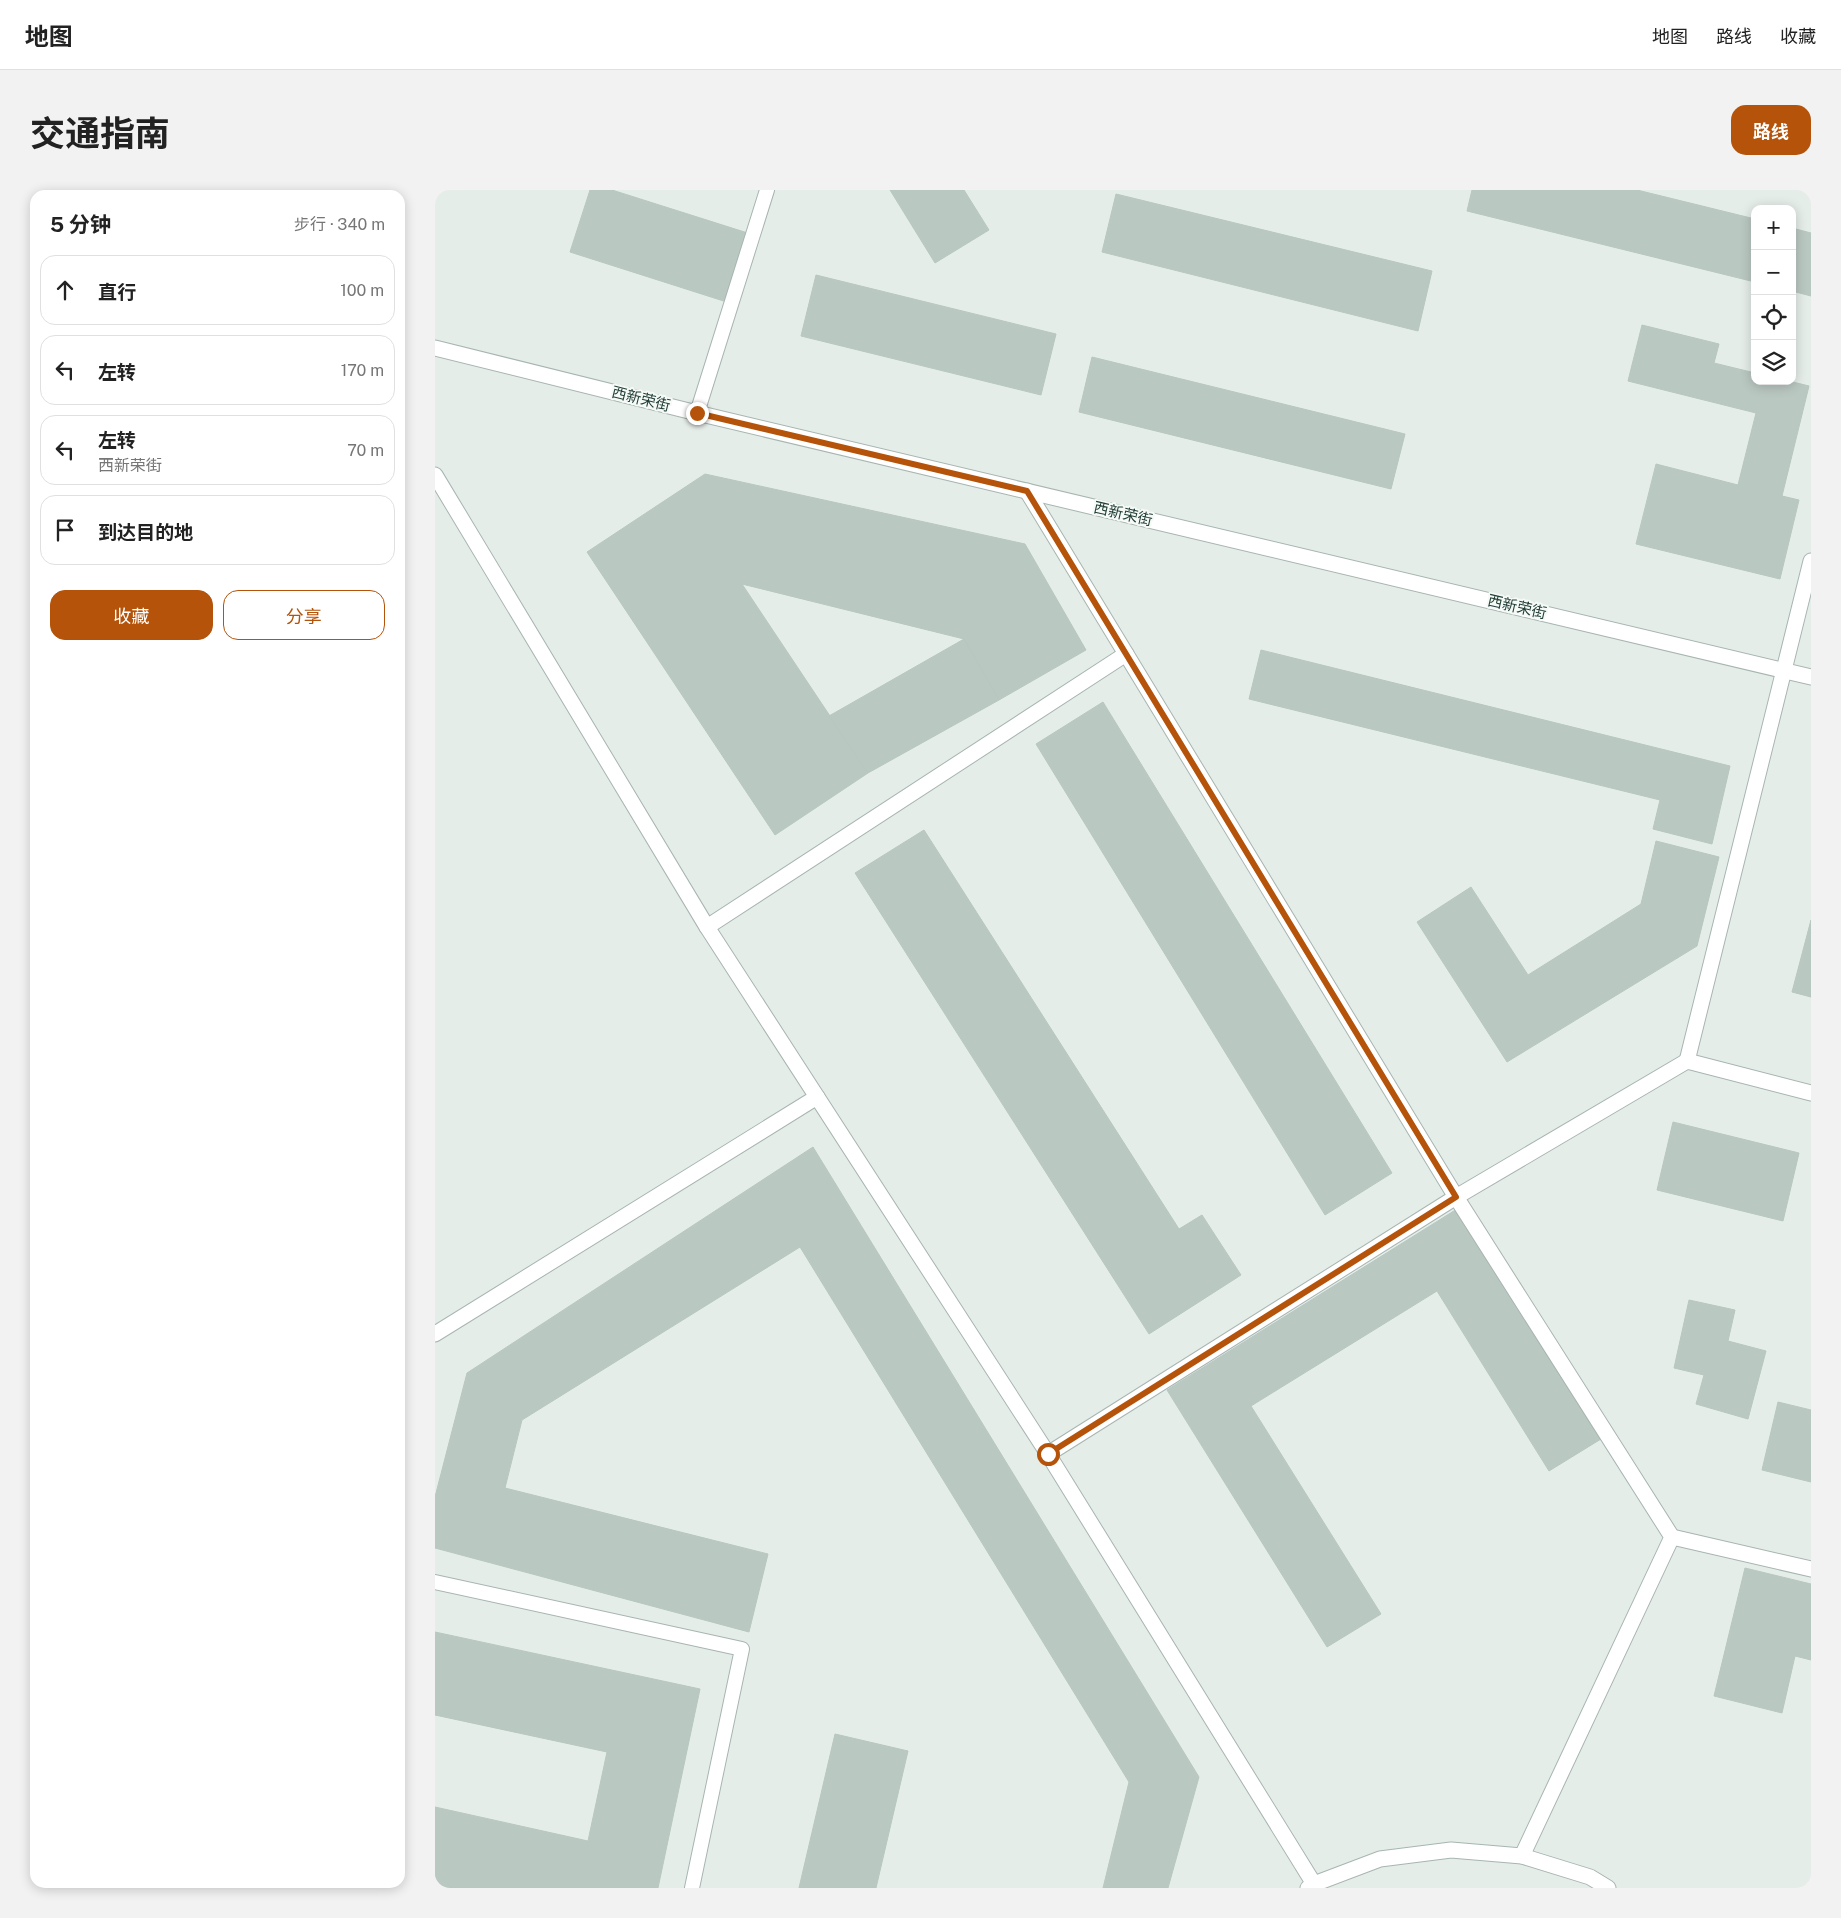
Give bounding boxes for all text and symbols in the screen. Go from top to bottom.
text: 地图 [25,22,73,50]
text: 地图 [1652,26,1688,47]
text: 路线 [1716,26,1752,47]
text: 收藏 [1780,26,1816,47]
button: 路线 [1731,105,1811,155]
text: 交通指南 [30,113,170,154]
map controls [1751,205,1796,385]
button: + [1751,205,1796,250]
text: 5 分钟 [50,212,111,237]
text: 步行 · 340 m [294,215,385,234]
button: − [1751,250,1796,295]
icon: ahead [51,276,79,304]
text: 直行 [98,281,136,303]
text: 100 m [340,281,384,300]
button: locate [1751,295,1796,340]
button: layers [1751,340,1796,385]
icon: left [51,356,79,384]
text: 左转 [98,361,136,383]
text: 170 m [341,361,384,380]
street label: 西新荣街 [610,383,672,414]
route end [686,402,709,425]
text: 左转 [98,429,136,451]
icon: left [51,436,79,464]
text: 70 m [347,441,384,460]
text: 西新荣街 [98,456,162,475]
street label: 西新荣街 [1092,498,1154,529]
icon: arrive [51,516,79,544]
text: 到达目的地 [98,521,193,543]
button: 收藏 [50,590,213,640]
button: 分享 [223,590,385,640]
street label: 西新荣街 [1486,591,1548,622]
route start [1037,1443,1060,1466]

